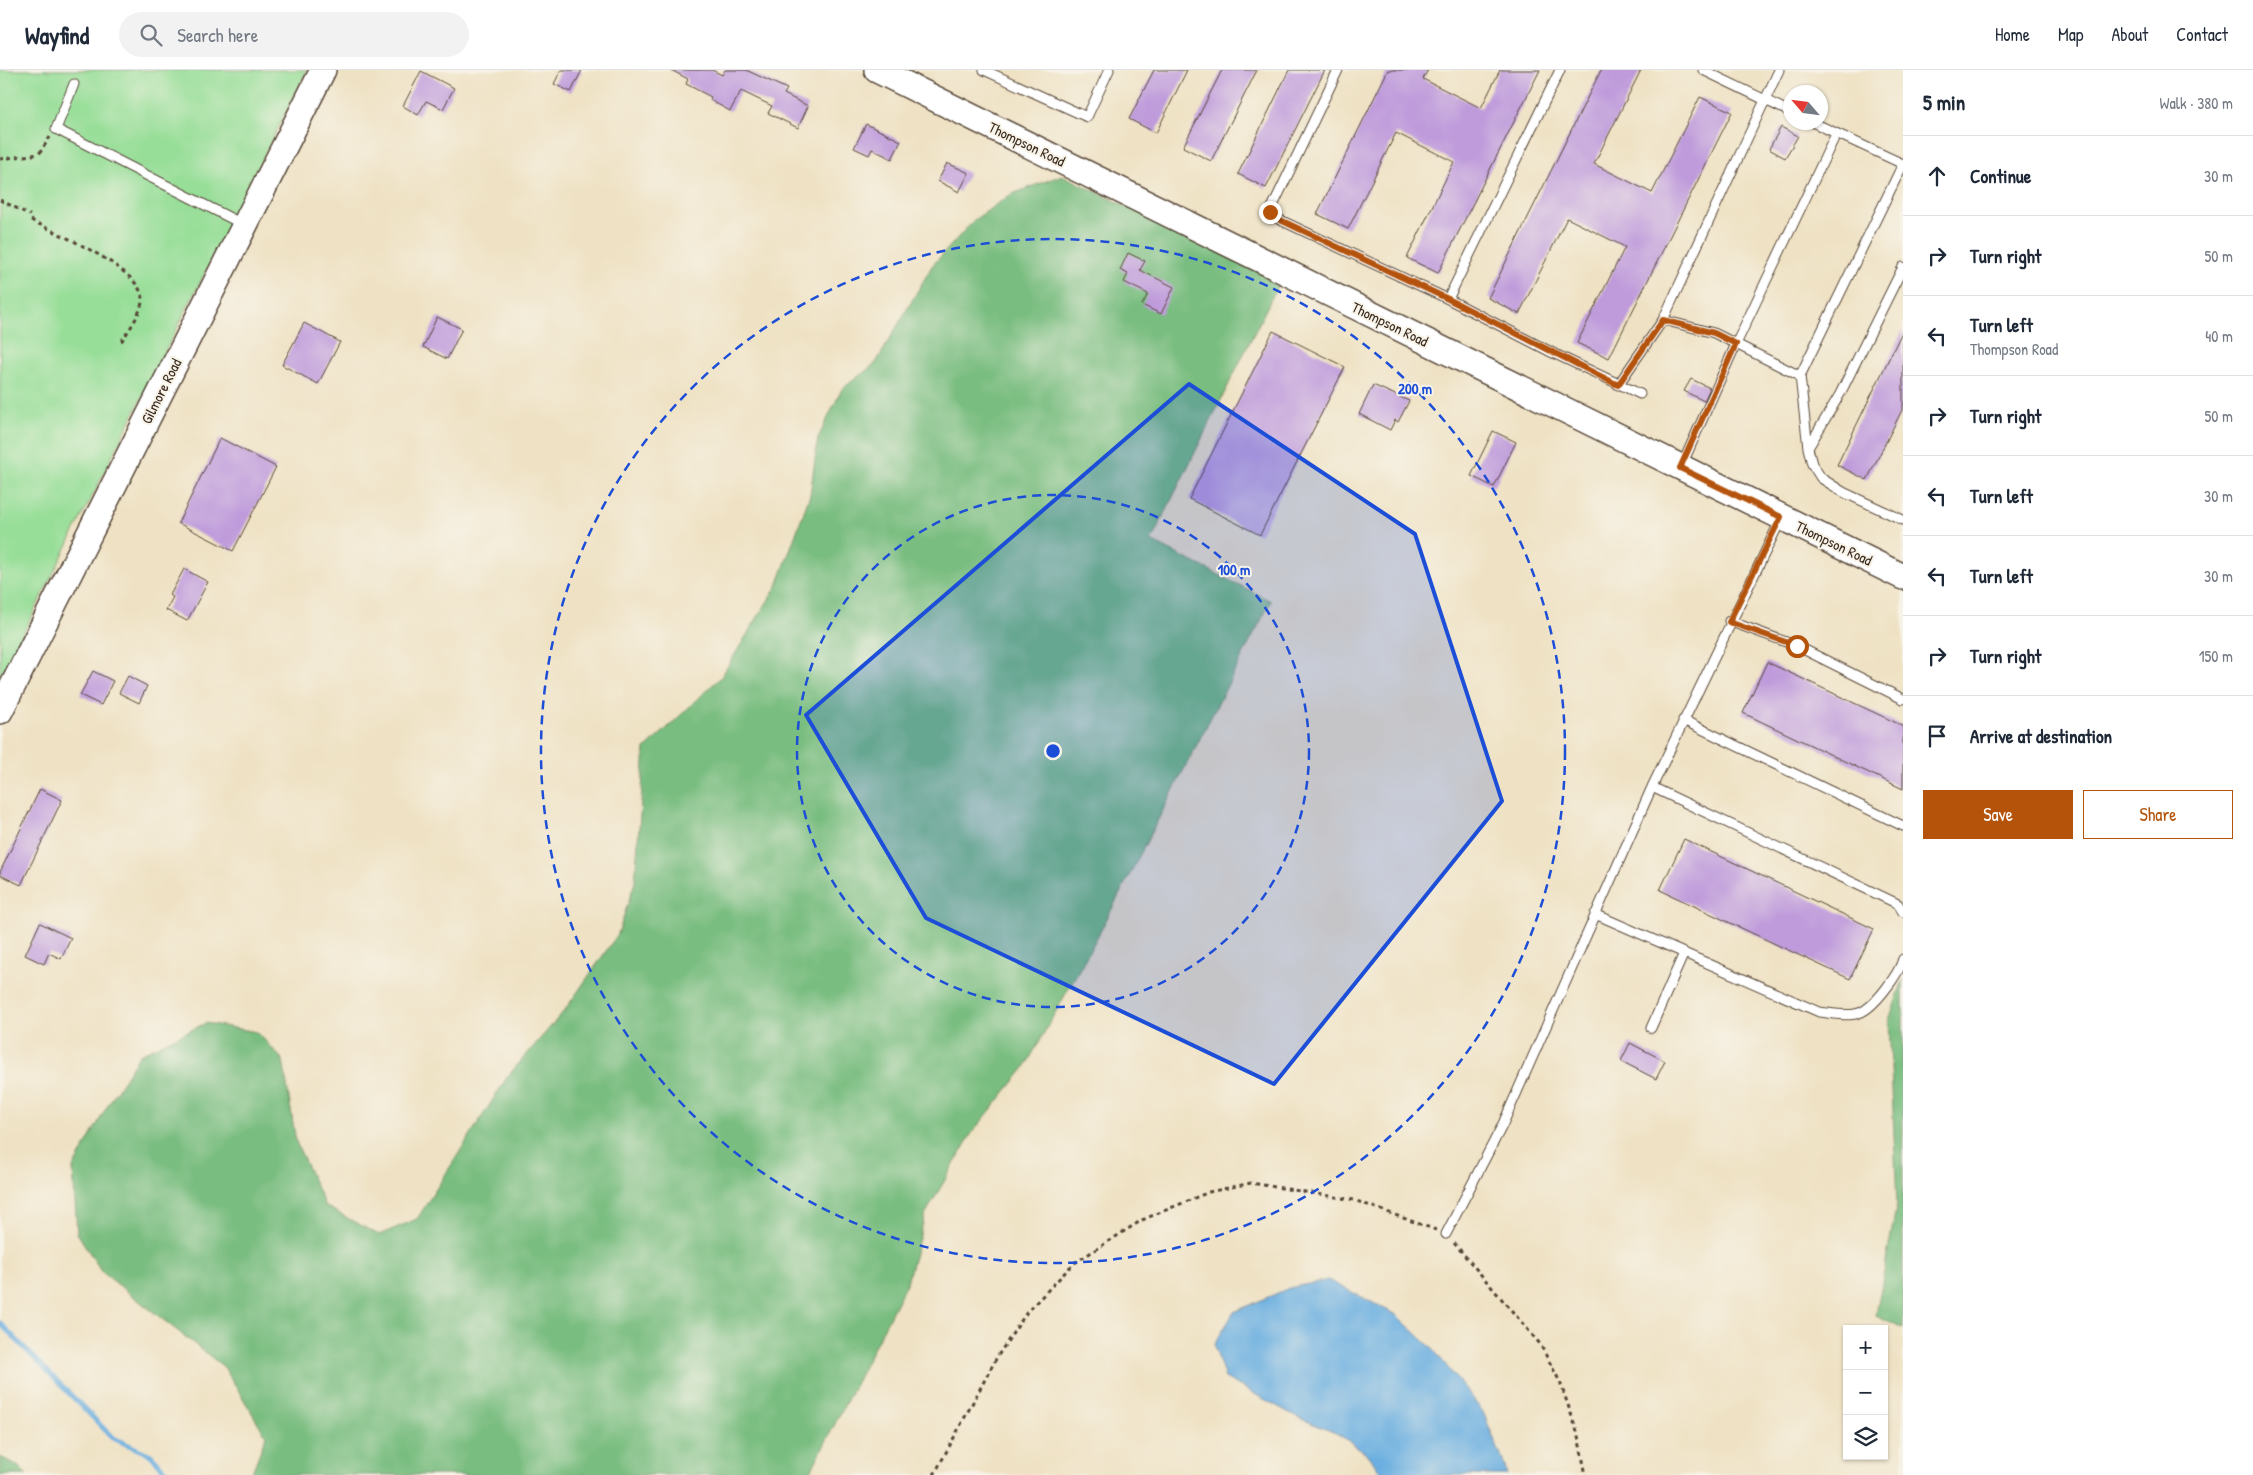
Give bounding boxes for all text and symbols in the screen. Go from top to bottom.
search box [119,12,469,57]
text: Wayfind [25,19,89,51]
icon: search [137,21,165,49]
text: Search here [177,22,258,48]
text: Home [1995,22,2030,47]
text: Map [2058,22,2083,47]
text: About [2111,22,2148,47]
text: Contact [2176,22,2228,47]
north arrow [1783,85,1828,130]
text: 5 min [1923,88,1965,117]
text: Walk · 380 m [2160,92,2233,114]
street label: Thompson Road [985,116,1069,172]
icon: ahead [1923,162,1951,190]
text: Continue [1970,163,2031,189]
text: 30 m [2204,165,2233,187]
route end [1259,201,1282,224]
icon: right [1923,242,1951,270]
text: Turn right [1970,243,2041,269]
text: 50 m [2205,245,2233,267]
street label: Thompson Road [1348,296,1432,352]
text: Turn left [1970,312,2033,338]
icon: left [1923,322,1951,350]
text: 40 m [2205,325,2233,347]
text: Thompson Road [1970,338,2058,360]
street label: Gilmore Road [136,355,186,427]
text: 200 m [1398,378,1432,399]
icon: right [1923,402,1951,430]
text: Turn right [1970,403,2041,429]
text: 50 m [2205,405,2233,427]
icon: left [1923,482,1951,510]
text: Turn left [1970,483,2033,509]
text: 30 m [2204,485,2233,507]
street label: Thompson Road [1792,515,1876,571]
text: 100 m [1218,559,1250,580]
icon: left [1923,562,1951,590]
text: Turn left [1970,563,2033,589]
text: 30 m [2204,565,2233,587]
route start [1786,635,1809,658]
icon: right [1923,642,1951,670]
text: Turn right [1970,643,2041,669]
text: 150 m [2199,645,2233,667]
icon: arrive [1923,722,1951,750]
text: Arrive at destination [1970,723,2112,749]
centre of rings [1044,742,1062,760]
button: Save [1923,790,2073,839]
button: Share [2083,790,2233,839]
map controls [1843,1325,1888,1460]
button: + [1843,1325,1888,1370]
button: − [1843,1370,1888,1415]
button: layers [1843,1415,1888,1460]

